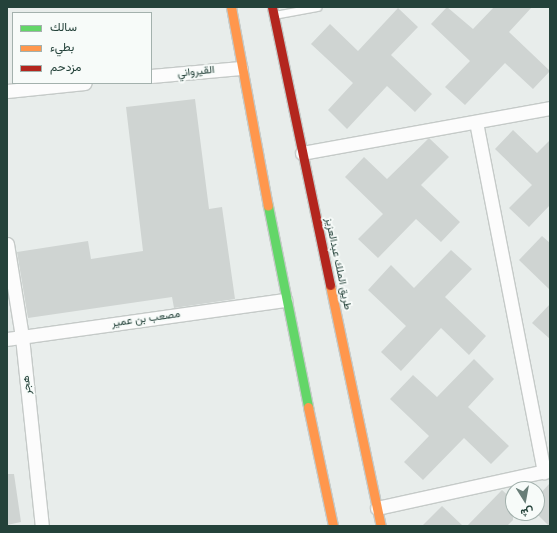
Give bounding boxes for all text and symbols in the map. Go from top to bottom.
legend [12,12,152,84]
text: سالك [50,20,77,34]
text: بطيء [50,40,74,54]
text: مزدحم [50,60,81,74]
street label: القيرواني [177,63,215,81]
street label: طريق الملك عبدالعزيز [322,217,354,311]
street label: مصعب بن عمير [111,308,181,330]
street label: هجر [19,375,35,395]
north arrow [505,481,545,521]
text: ش [519,505,535,520]

